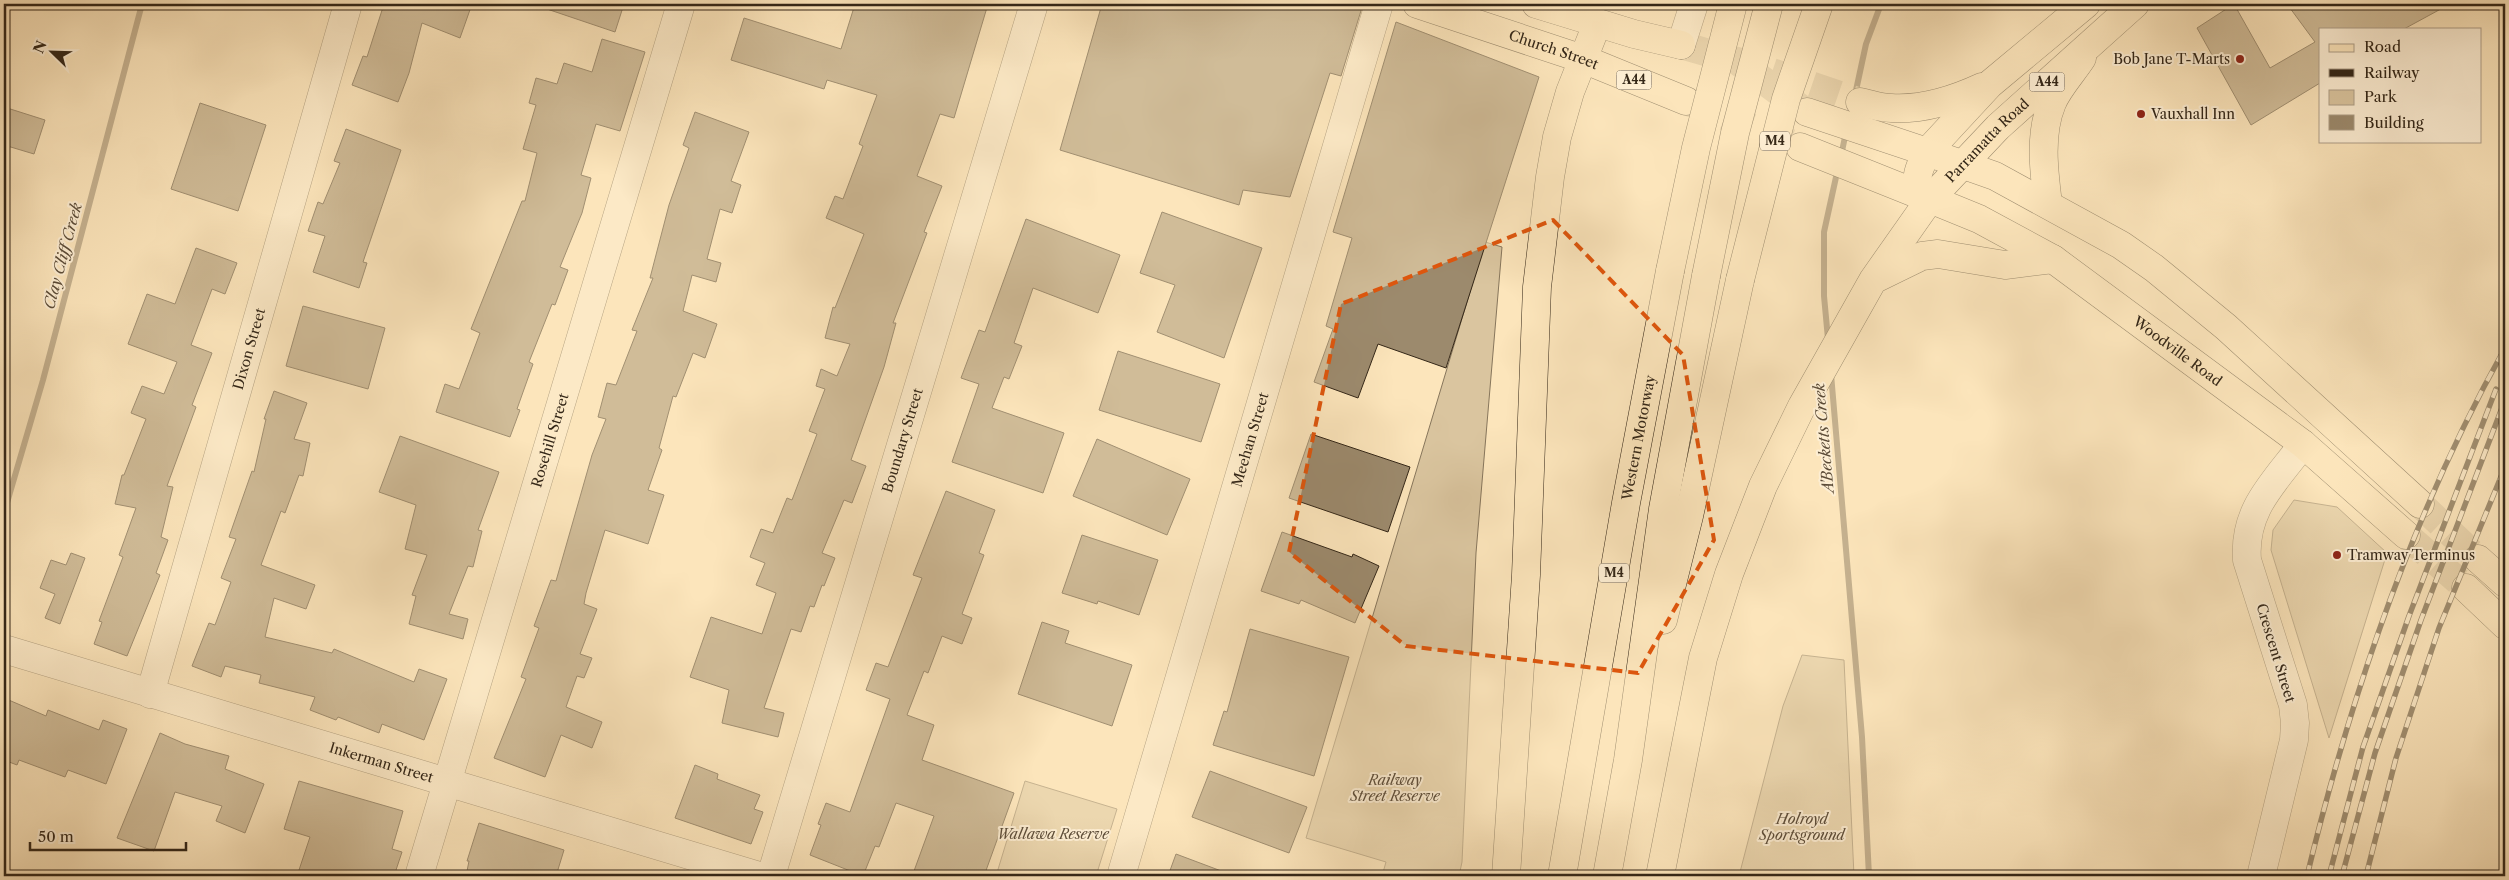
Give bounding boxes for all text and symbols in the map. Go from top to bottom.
street label: Church Street [1506,26,1601,73]
north arrow [28,28,78,78]
legend [2319,28,2482,142]
text: Road [2364,37,2401,56]
text: N [29,38,51,56]
place label: Bob Jane T-Marts [2113,50,2230,68]
marker: Bob Jane T-Marts [2234,53,2246,65]
text: Railway [2364,63,2420,82]
road number: A44 [1616,70,1652,90]
road number: A44 [2030,72,2064,91]
text: Park [2364,87,2398,106]
street label: Parramatta Road [1941,94,2033,186]
place label: Vauxhall Inn [2150,105,2235,123]
marker: Vauxhall Inn [2135,108,2147,120]
text: Building [2364,113,2424,132]
road number: M4 [1760,132,1790,150]
water label: Clay Cliff Creek [39,200,86,311]
street label: Dixon Street [229,306,269,392]
street label: Woodville Road [2129,312,2226,390]
street label: Western Motorway [1618,373,1659,503]
water label: A'Becketts Creek [1809,382,1838,496]
street label: Boundary Street [878,386,927,495]
street label: Meehan Street [1228,390,1273,489]
street label: Rosehill Street [527,391,573,490]
place label: Tramway Terminus [2347,546,2475,564]
marker: Tramway Terminus [2331,549,2343,561]
road number: M4 [1599,564,1629,582]
street label: Crescent Street [2252,601,2300,705]
street label: Inkerman Street [327,738,436,787]
park label: Railway Street Reserve [1349,771,1441,805]
park label: Holroyd Sportsground [1758,810,1846,844]
scale bar [30,820,186,852]
park label: Wallawa Reserve [997,825,1110,843]
text: 50 m [38,827,74,846]

